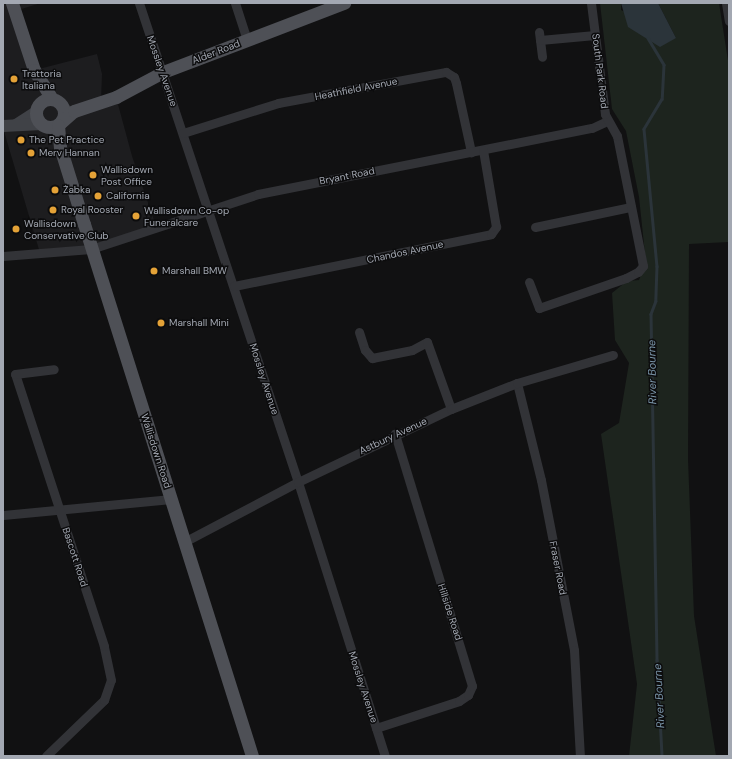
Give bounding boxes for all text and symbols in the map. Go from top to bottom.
street label: South Park Road [589,33,611,109]
street label: Mossley Avenue [144,34,180,108]
street label: Alder Road [190,37,242,67]
place label: Trattoria Italiana [22,67,61,90]
marker: Trattoria Italiana [9,74,19,84]
street label: Heathfield Avenue [314,75,398,103]
place label: The Pet Practice [29,134,105,146]
marker: The Pet Practice [16,135,26,145]
place label: Merv Hannan [39,147,100,159]
marker: Merv Hannan [26,148,36,158]
place label: Wallisdown Post Office [101,163,153,186]
street label: Bryant Road [318,165,376,187]
marker: Wallisdown Post Office [88,170,98,180]
place label: Żabka [63,184,91,196]
marker: Żabka [50,185,60,195]
place label: California [106,190,150,202]
marker: California [93,191,103,201]
place label: Royal Rooster [61,204,123,216]
place label: Wallisdown Co-op Funeralcare [144,204,229,228]
marker: Royal Rooster [48,205,58,215]
marker: Wallisdown Co-op Funeralcare [131,211,141,221]
place label: Wallisdown Conservative Club [24,217,109,240]
marker: Wallisdown Conservative Club [11,224,21,234]
street label: Chandos Avenue [366,238,444,266]
place label: Marshall BMW [162,265,227,277]
marker: Marshall BMW [149,266,159,276]
place label: Marshall Mini [169,317,229,329]
marker: Marshall Mini [156,318,166,328]
water label: River Bourne [645,340,659,404]
street label: Mossley Avenue [247,342,281,416]
street label: Wallisdown Road [138,412,174,490]
street label: Astbury Avenue [357,415,429,457]
street label: Bascott Road [60,526,90,588]
street label: Fraser Road [547,540,569,596]
street label: Hillside Road [435,582,465,642]
street label: Mossley Avenue [346,650,380,724]
water label: River Bourne [651,663,667,729]

